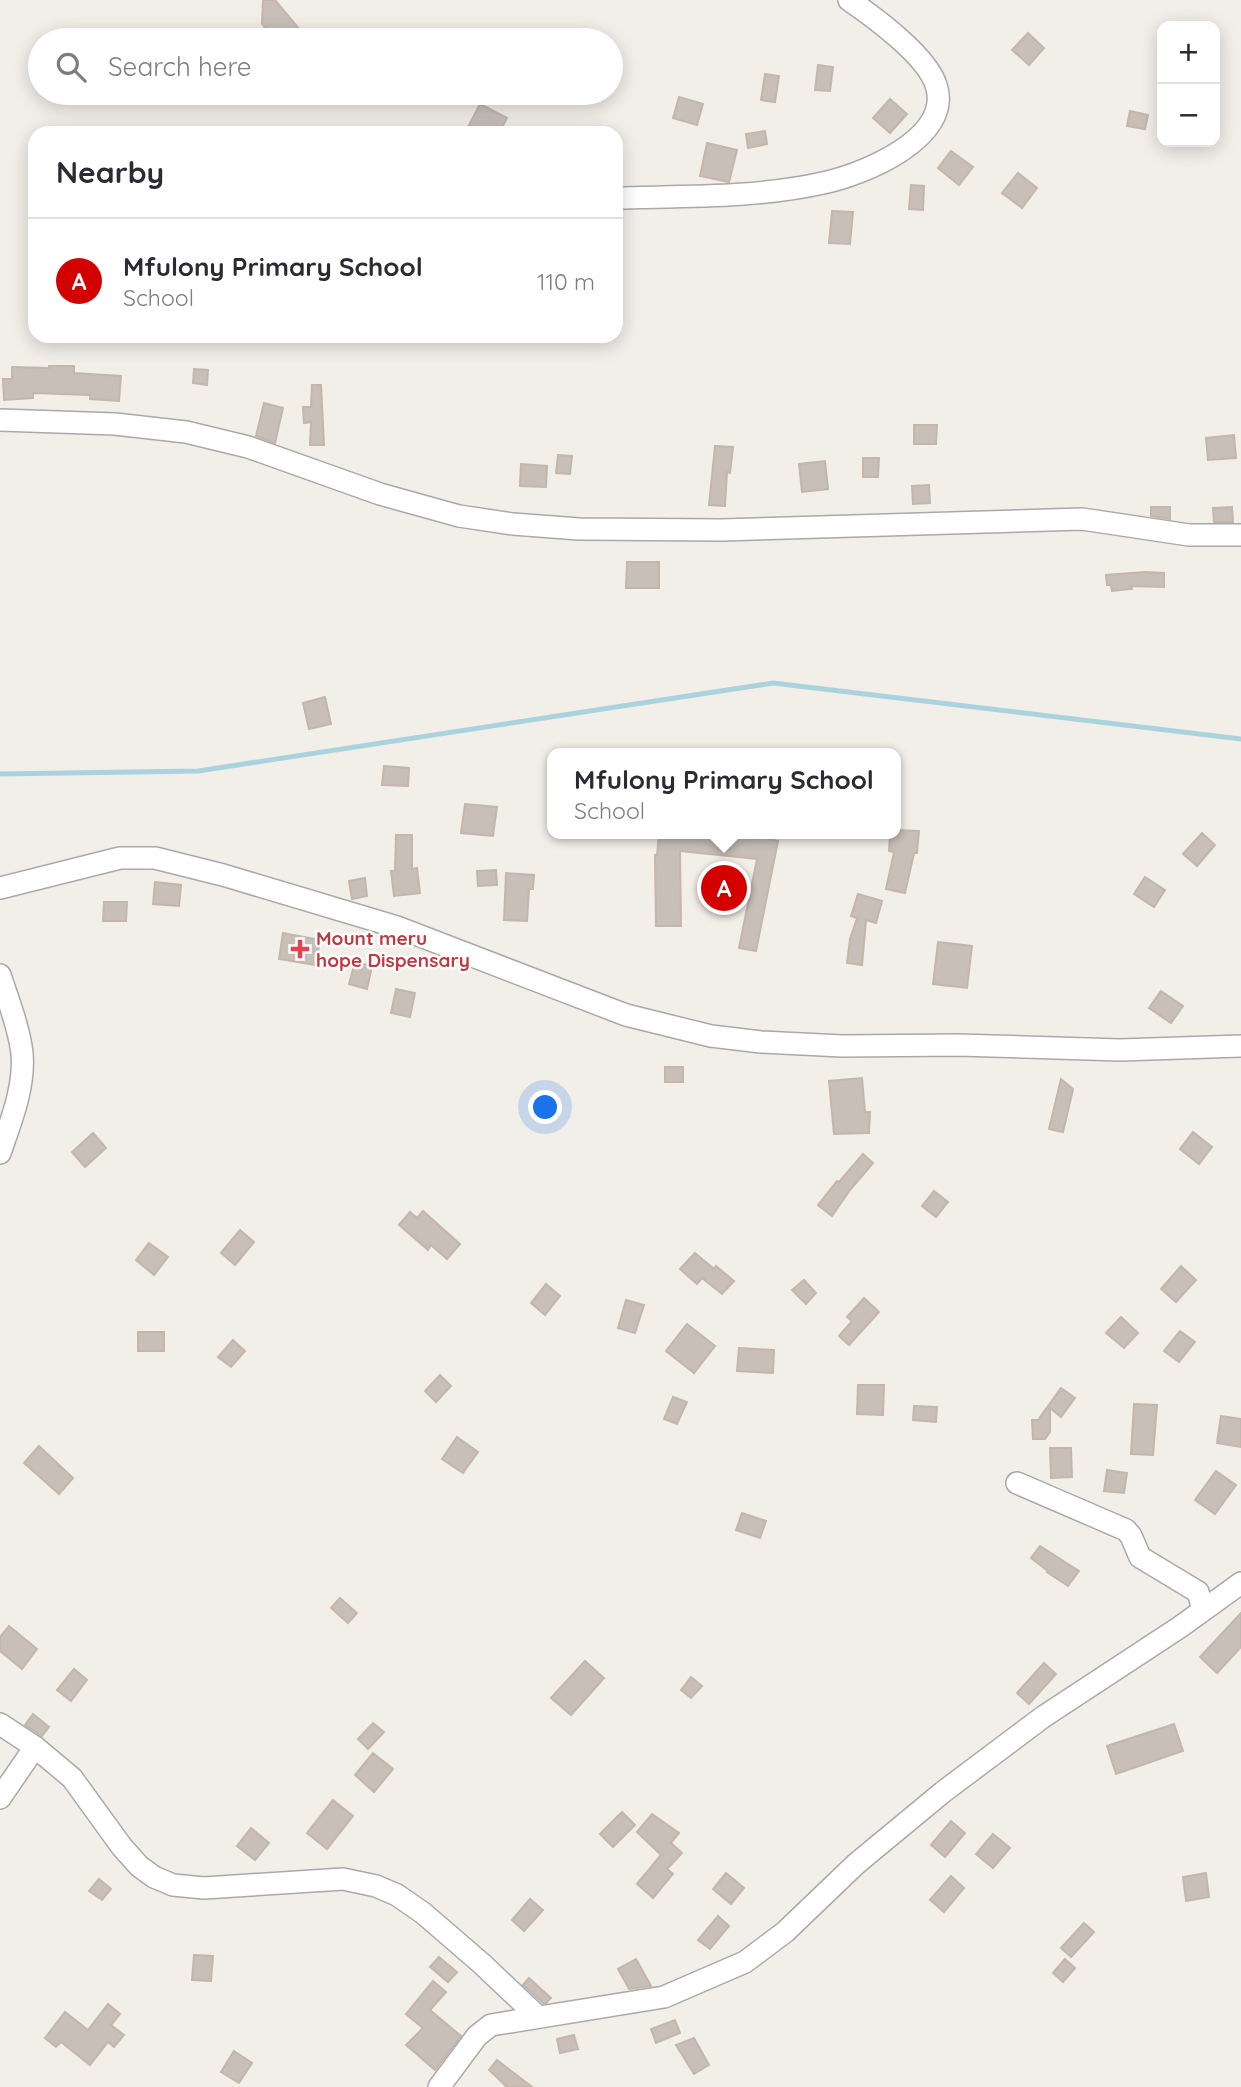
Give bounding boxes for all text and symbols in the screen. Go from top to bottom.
map controls [1157,21,1220,147]
button: + [1157,21,1220,84]
search box [28,28,623,105]
icon: search [52,48,90,86]
text: Search here [108,50,252,83]
button: − [1157,84,1220,147]
text: Nearby [56,153,164,191]
text: Mfulony Primary School [123,250,423,283]
text: A [72,267,86,296]
text: 110 m [537,267,595,296]
text: School [123,283,194,312]
popup [547,748,901,839]
text: Mfulony Primary School [574,763,874,796]
text: School [574,796,645,825]
pin: A [701,862,747,914]
place label: Mount meru hope Dispensary [316,926,470,972]
marker: Mount meru hope Dispensary [290,939,310,959]
your location [528,1090,562,1124]

